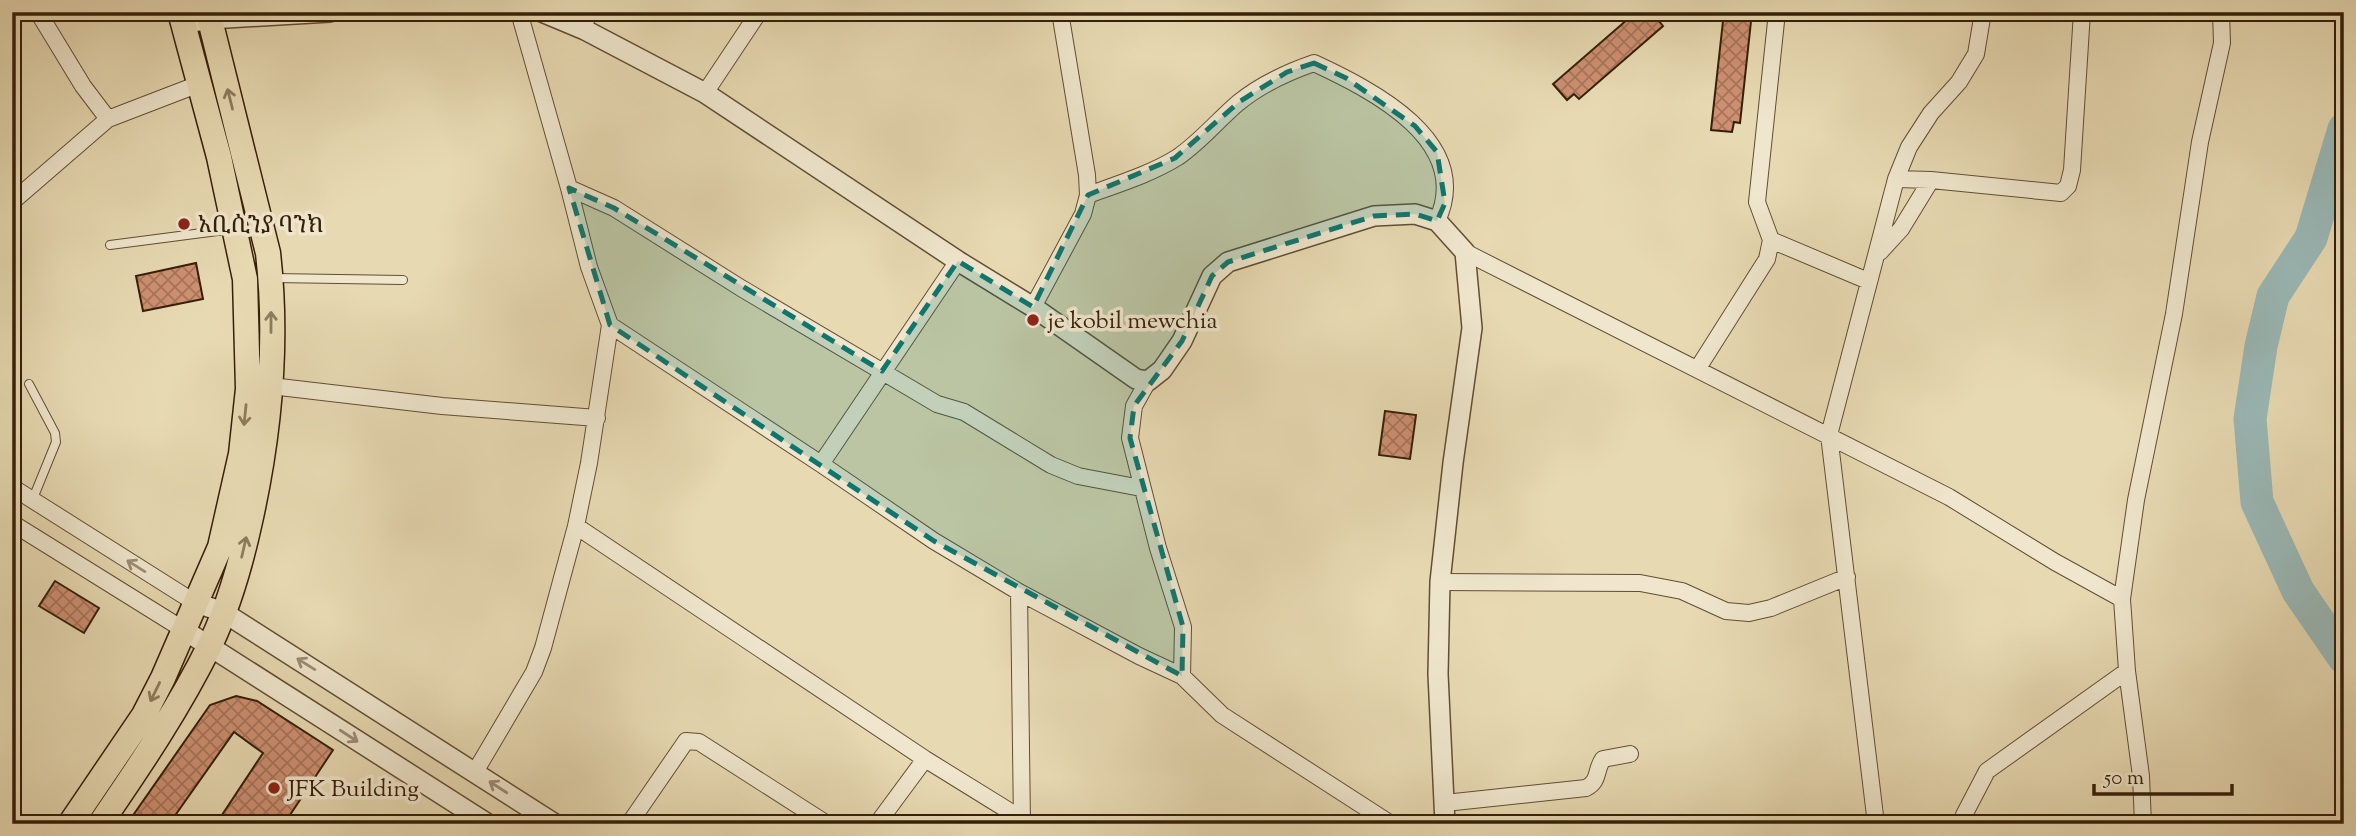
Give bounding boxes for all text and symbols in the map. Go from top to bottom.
one-way arrow [223,88,236,111]
place label: አቢሲንያ ባንክ [198,209,324,243]
marker: አቢሲንያ ባንክ [176,216,192,232]
place label: je kobil mewchia [1047,305,1218,339]
one-way arrow [264,311,278,334]
marker: je kobil mewchia [1025,312,1041,328]
one-way arrow [239,403,252,426]
one-way arrow [238,536,251,559]
one-way arrow [127,559,147,573]
one-way arrow [297,657,317,671]
one-way arrow [148,681,162,702]
one-way arrow [339,729,358,743]
scale bar [2094,752,2232,796]
text: 50 m [2103,764,2144,794]
place label: JFK Building [286,773,419,807]
one-way arrow [489,779,508,794]
marker: JFK Building [266,780,282,796]

